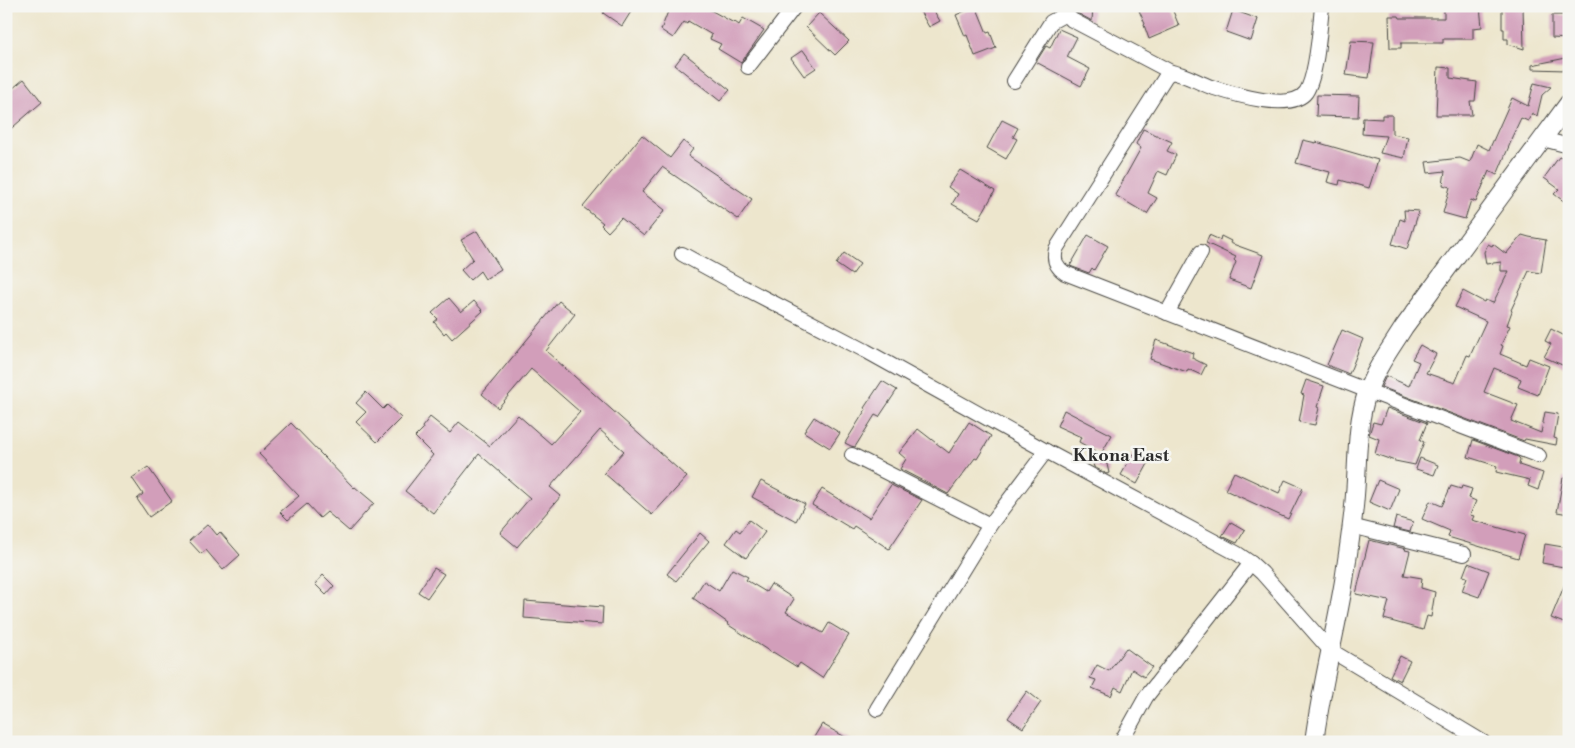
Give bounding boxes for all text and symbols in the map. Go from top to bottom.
district label: Kkona East [1073,444,1170,467]

